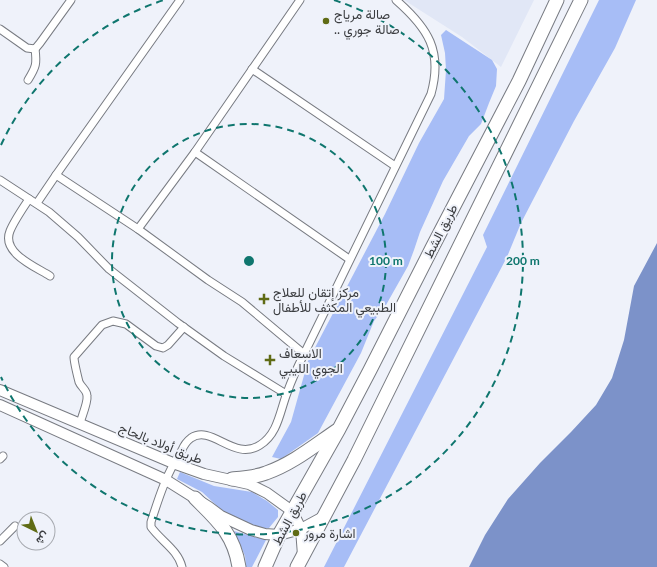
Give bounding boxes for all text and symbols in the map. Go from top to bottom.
place label: صالة مرياج .. صالة جوري [334,6,400,40]
marker: صالة مرياج .. صالة جوري [321,16,331,26]
street label: طريق الشط [420,201,461,261]
text: 100 m [369,253,403,268]
text: 200 m [506,253,540,268]
centre of rings [242,254,256,268]
place label: مركز إتقان للعلاج الطبيعي المكثف للأطفال [273,284,396,318]
marker: مركز إتقان للعلاج الطبيعي المكثف للأطفال [258,293,270,305]
place label: الاسعاف الجوي الليبي [279,345,343,379]
marker: الاسعاف الجوي الليبي [264,354,276,366]
street label: طريق أولاد بالحاج [116,419,205,469]
street label: طريق الشط [268,488,311,548]
north arrow [16,511,56,551]
place label: اشارة مرور [303,525,355,542]
marker: اشارة مرور [291,528,301,538]
text: ش [33,529,52,548]

